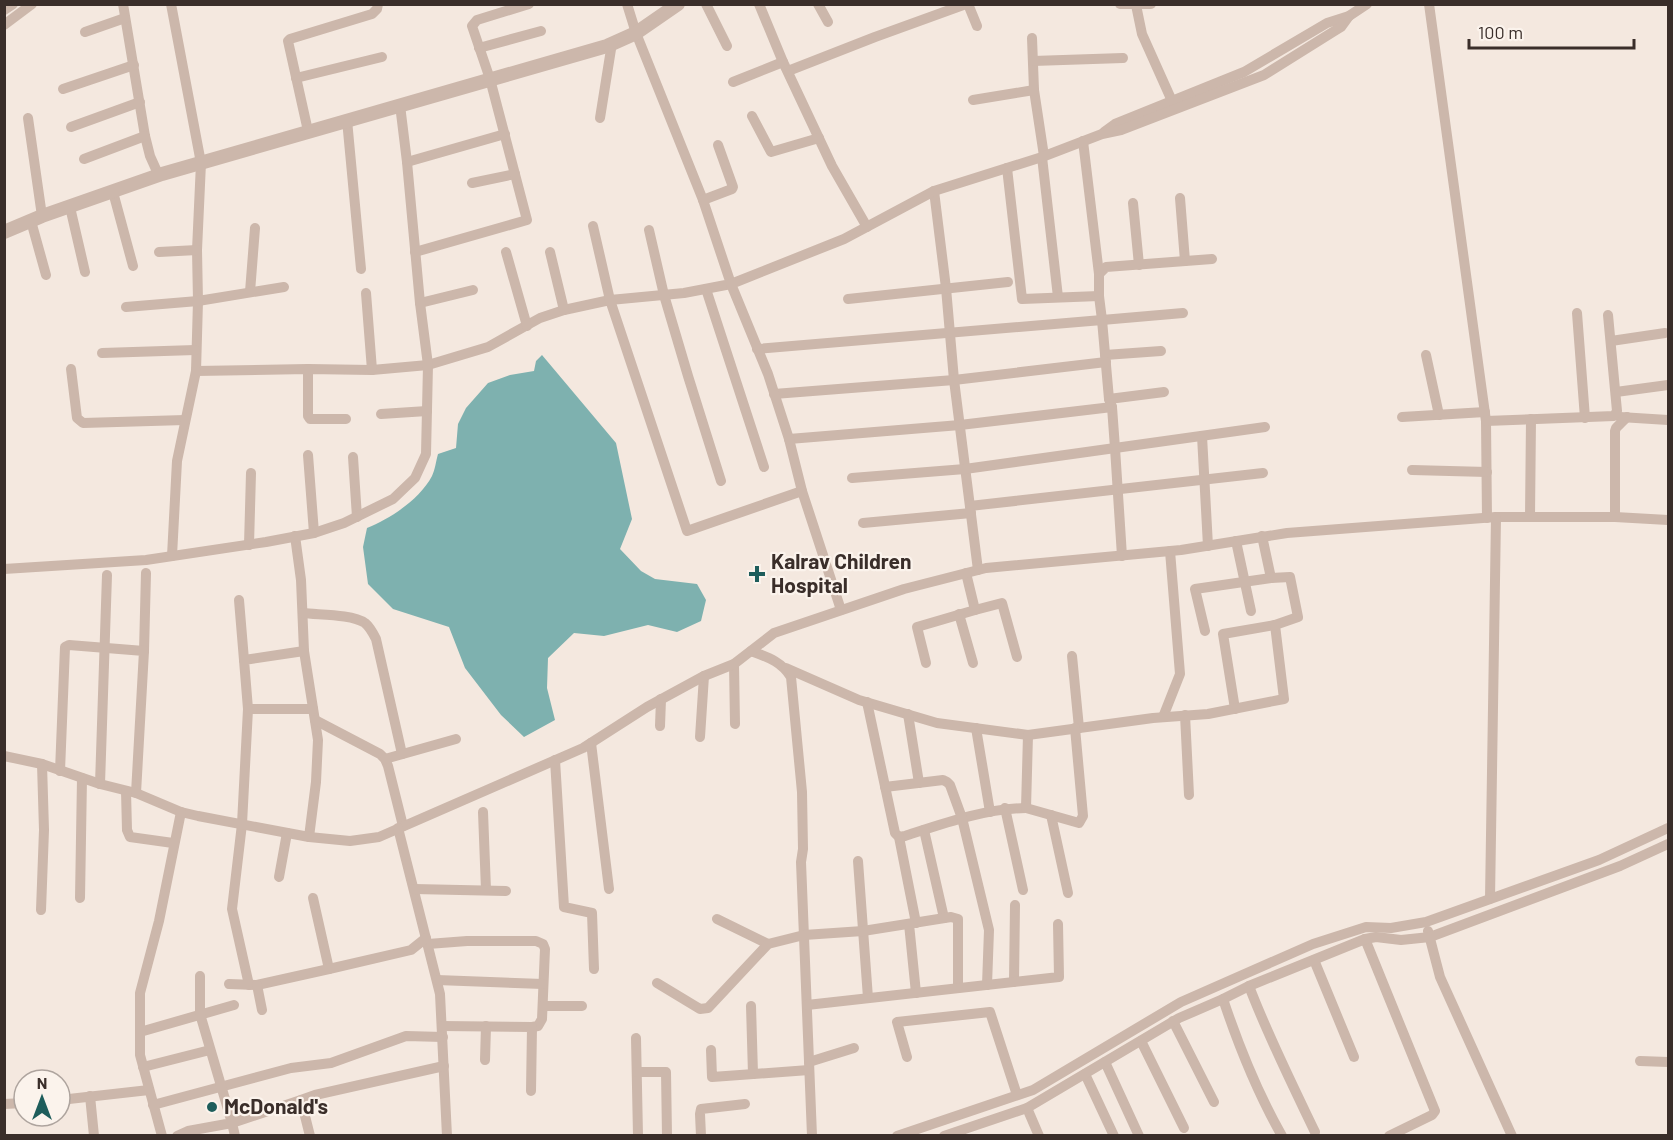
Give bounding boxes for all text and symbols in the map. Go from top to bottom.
scale bar [1469,12,1634,50]
text: 100 m [1478,21,1523,43]
place label: Kalrav Children Hospital [771,548,912,597]
marker: Kalrav Children Hospital [748,565,766,583]
north arrow [12,1068,72,1128]
text: N [37,1073,47,1092]
place label: McDonald's [224,1093,328,1118]
marker: McDonald's [205,1100,219,1114]

